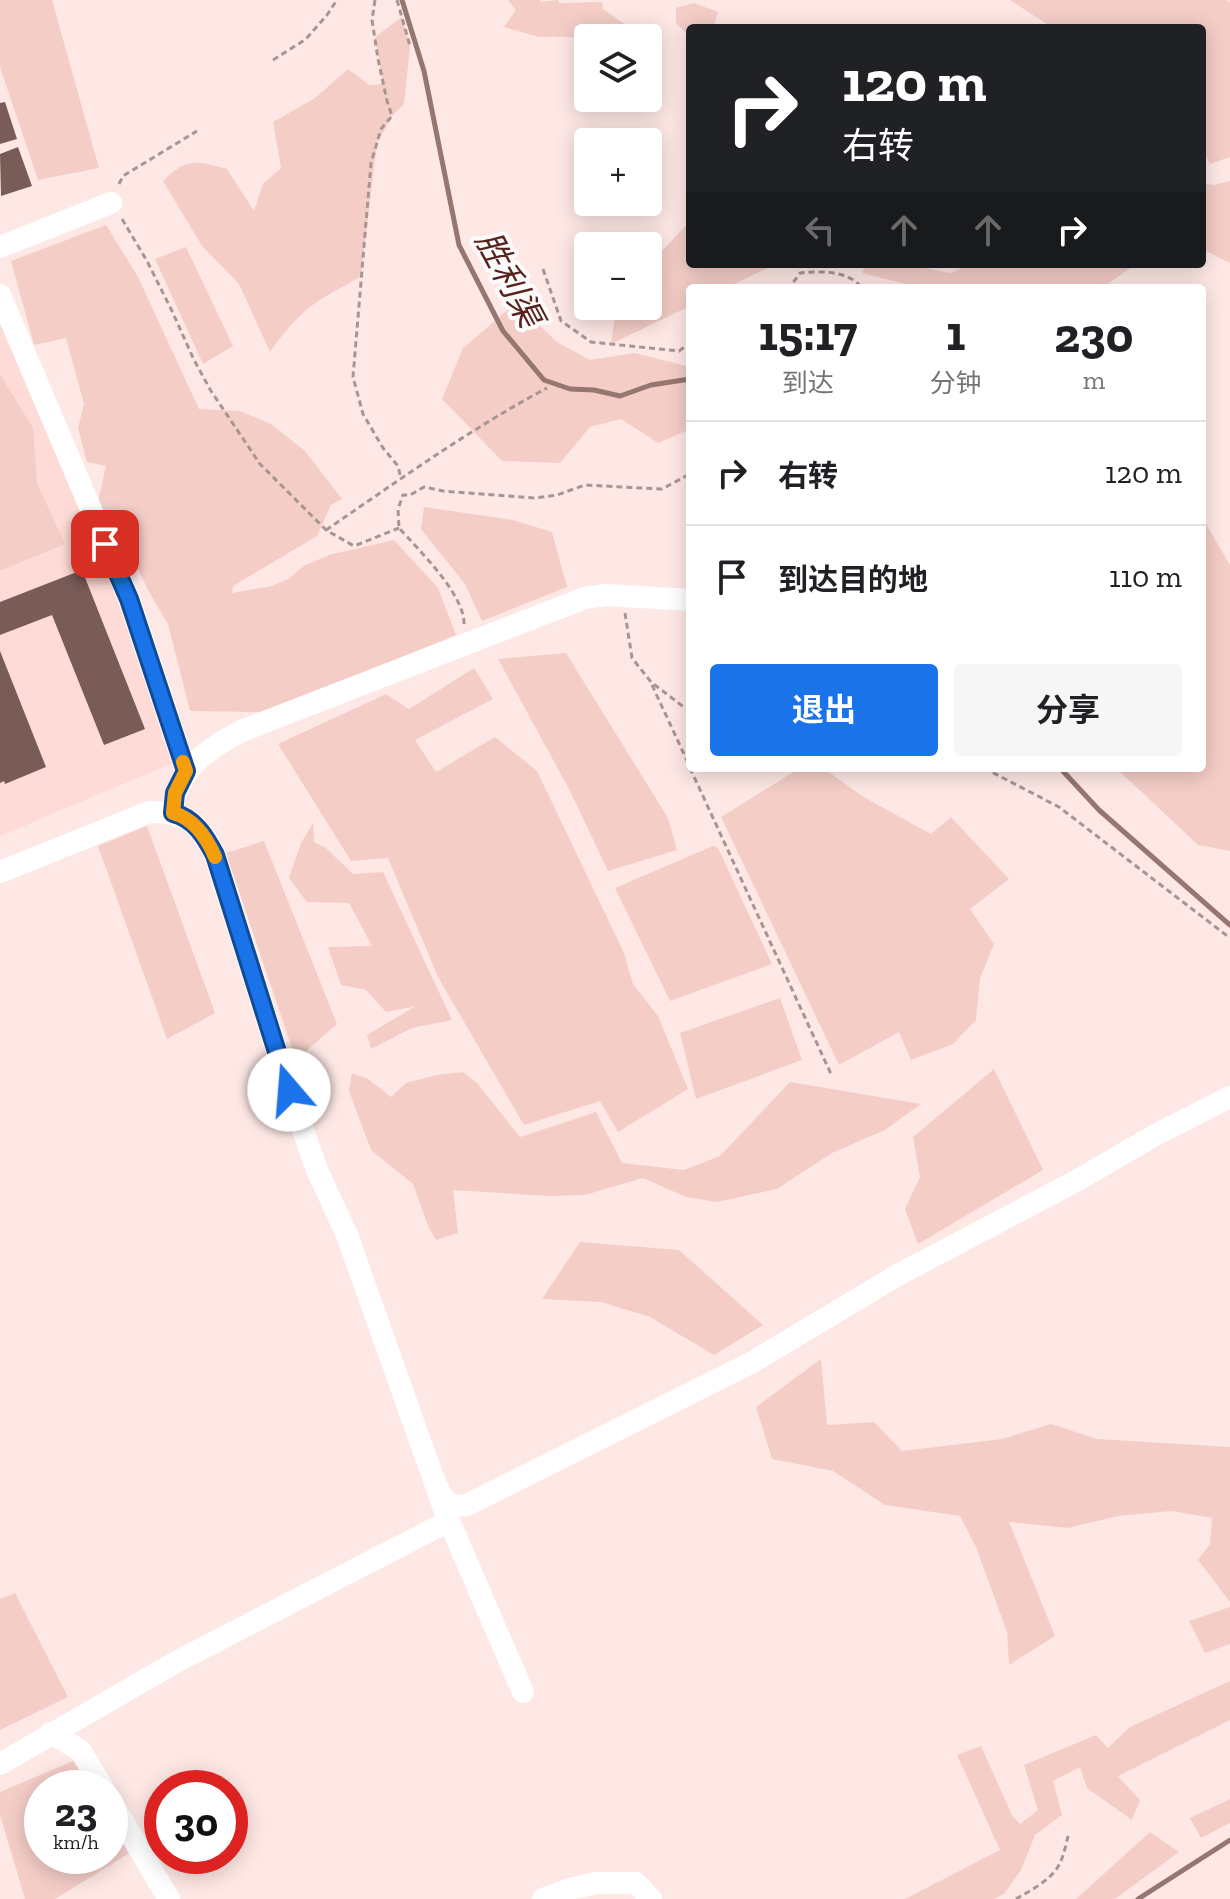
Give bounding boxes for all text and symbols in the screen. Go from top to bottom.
map controls [574,24,662,320]
button: layers [574,24,662,112]
text: 120 m [842,48,986,115]
icon: right [710,56,814,160]
text: 右转 [842,124,914,167]
button: + [574,128,662,216]
icon: left [798,208,842,252]
icon: ahead [882,208,926,252]
icon: ahead [966,208,1010,252]
icon: right [1050,208,1094,252]
water label: 胜利渠 [467,224,553,338]
button: − [574,232,662,320]
text: 15:17 [759,305,857,362]
text: 1 [946,305,965,362]
text: 230 [1054,307,1133,364]
text: m [1083,364,1105,396]
text: 到达 [782,367,834,399]
text: 分钟 [930,367,982,399]
icon: right [710,451,754,495]
text: 120 m [1105,455,1182,491]
text: 右转 [778,458,838,494]
pin [71,510,139,578]
icon: arrive [83,522,127,566]
icon: arrive [710,555,754,599]
text: 110 m [1109,559,1182,595]
text: 到达目的地 [778,562,928,598]
button: 退出 [710,664,938,756]
button: 分享 [954,664,1182,756]
position arrow [247,1048,331,1132]
speed limit sign: 30 [144,1770,248,1874]
text: 23 [55,1788,97,1836]
text: km/h [53,1830,99,1854]

